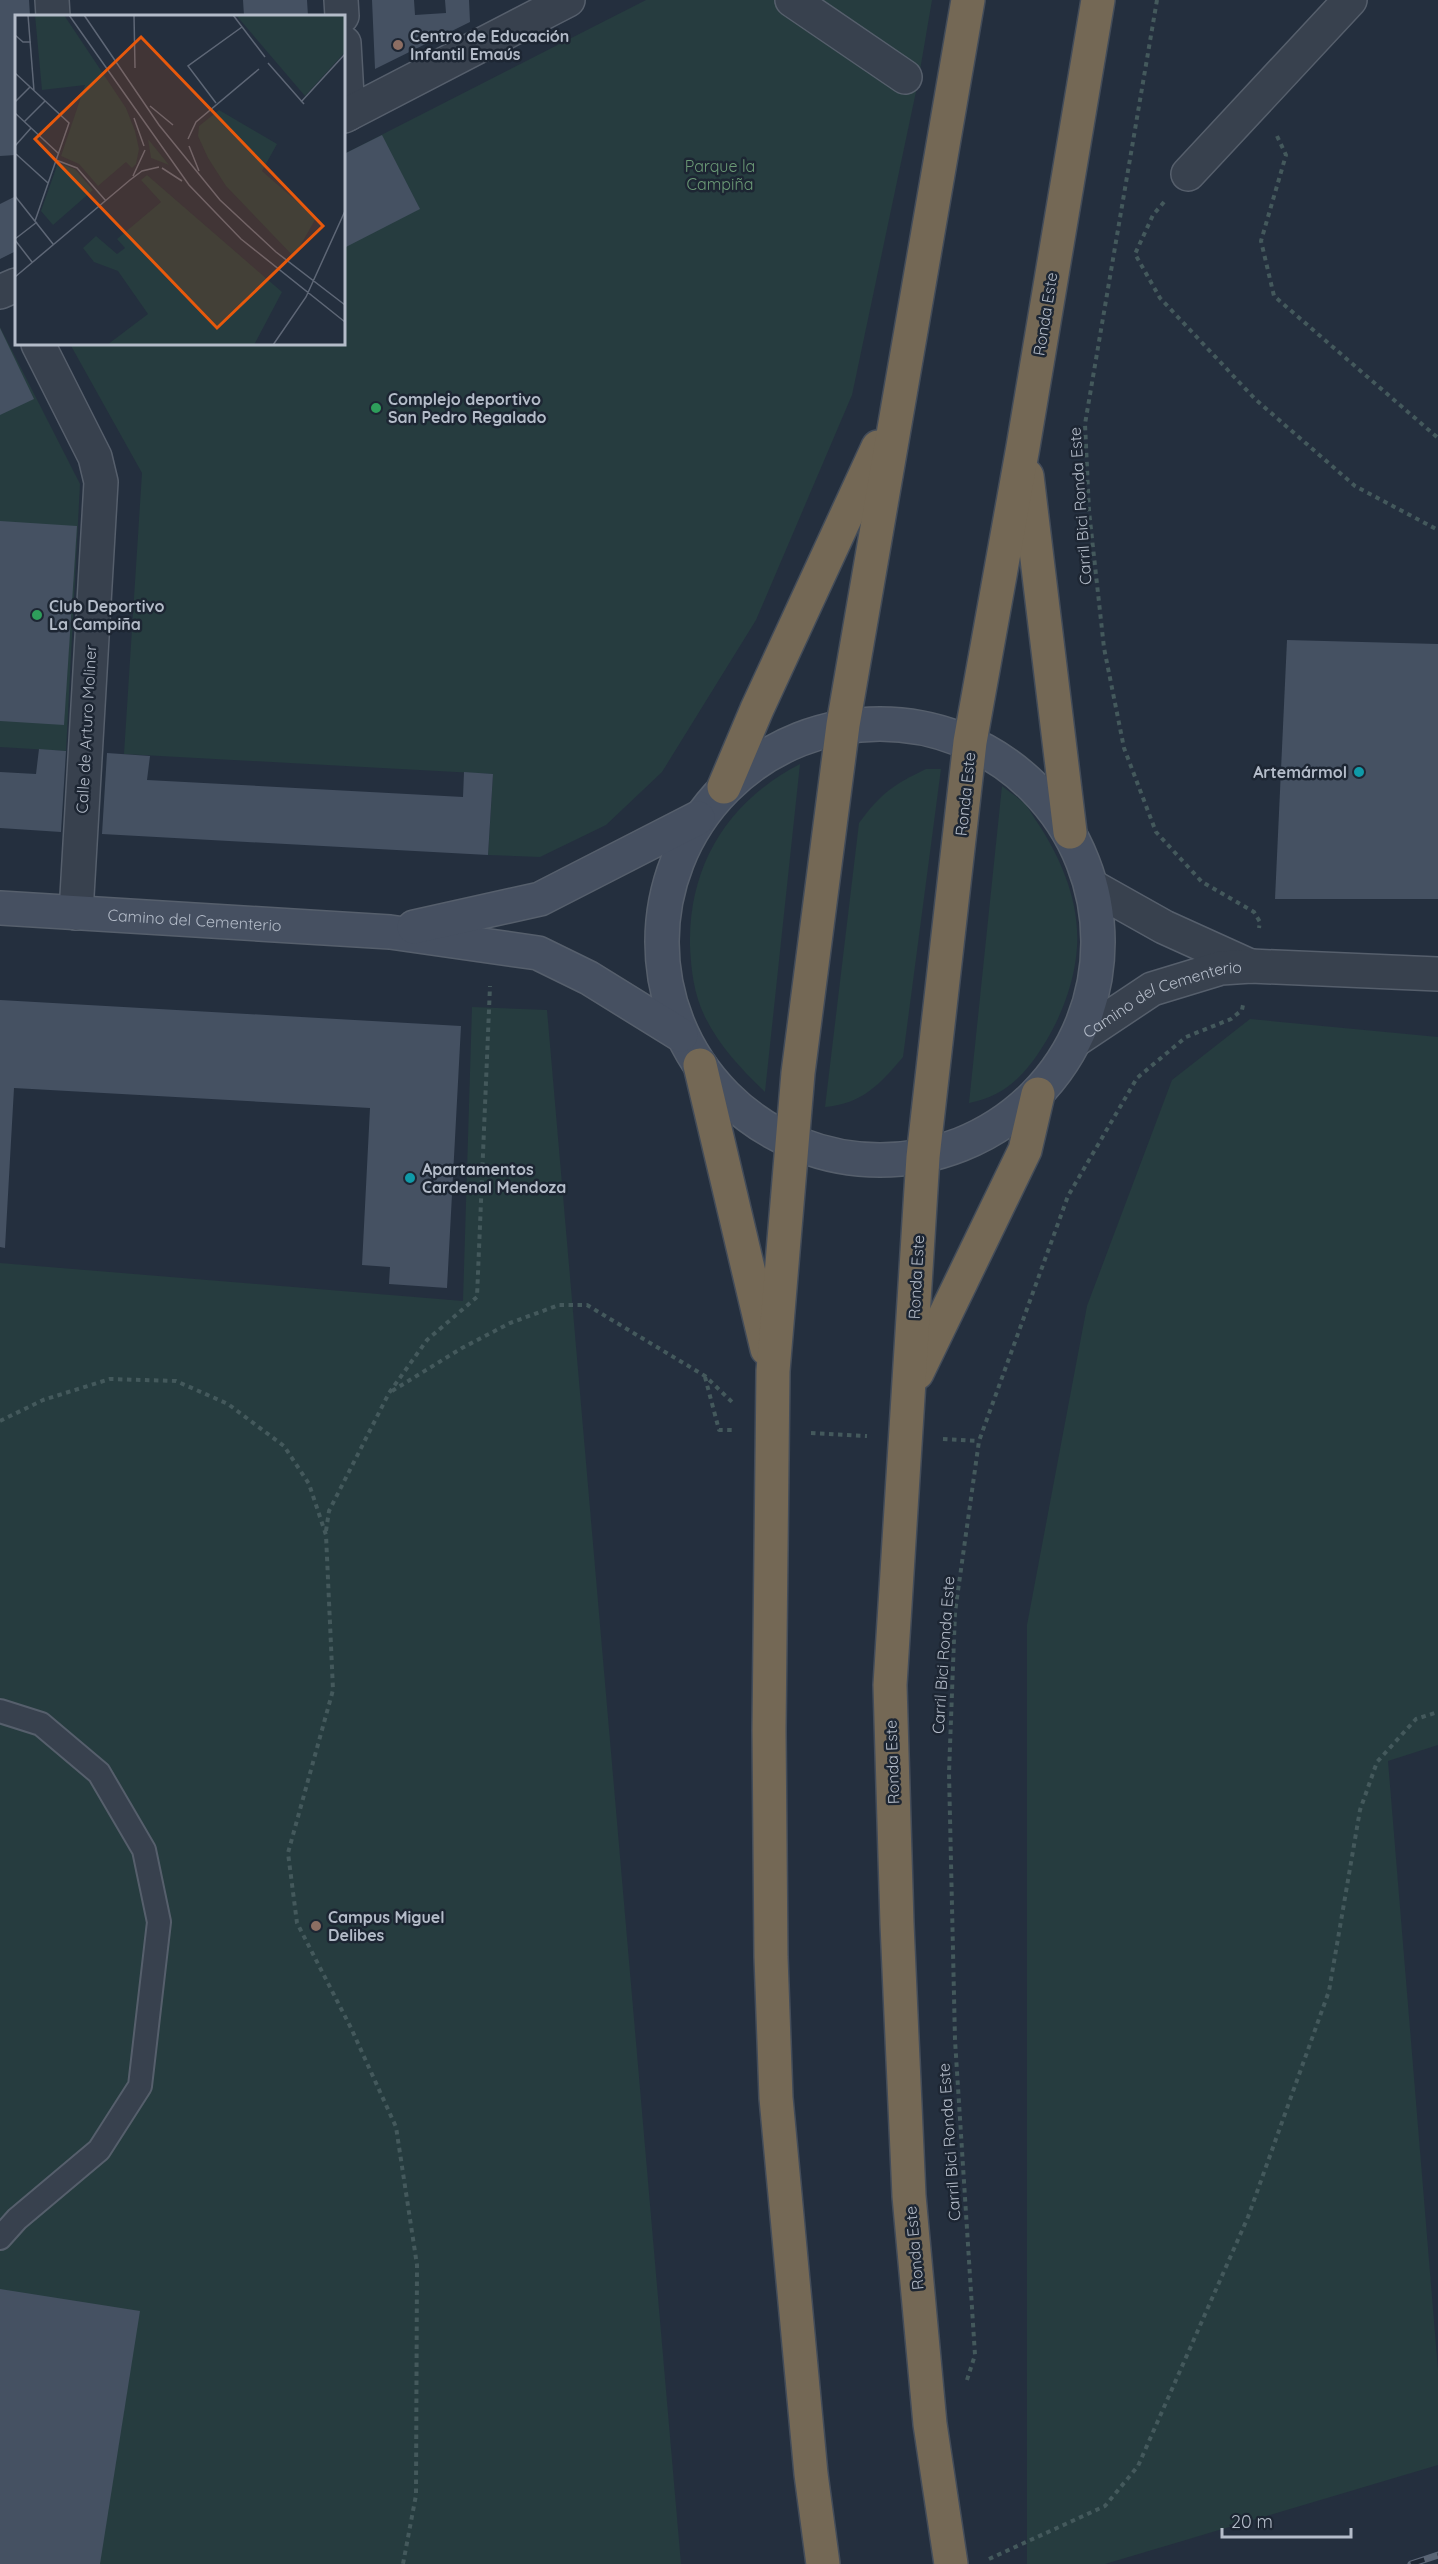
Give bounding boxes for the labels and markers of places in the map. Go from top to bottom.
place label: Centro de Educación Infantil Emaús [410,26,569,64]
marker: Centro de Educación Infantil Emaús [391,38,405,52]
place label: Complejo deportivo San Pedro Regalado [388,389,547,427]
marker: Complejo deportivo San Pedro Regalado [369,401,383,415]
place label: Club Deportivo La Campiña [49,596,164,634]
marker: Club Deportivo La Campiña [30,608,44,622]
place label: Artemármol [1253,762,1347,782]
marker: Artemármol [1352,765,1366,779]
place label: Apartamentos Cardenal Mendoza [422,1159,566,1197]
marker: Apartamentos Cardenal Mendoza [403,1171,417,1185]
place label: Campus Miguel Delibes [328,1907,445,1945]
marker: Campus Miguel Delibes [309,1919,323,1933]

